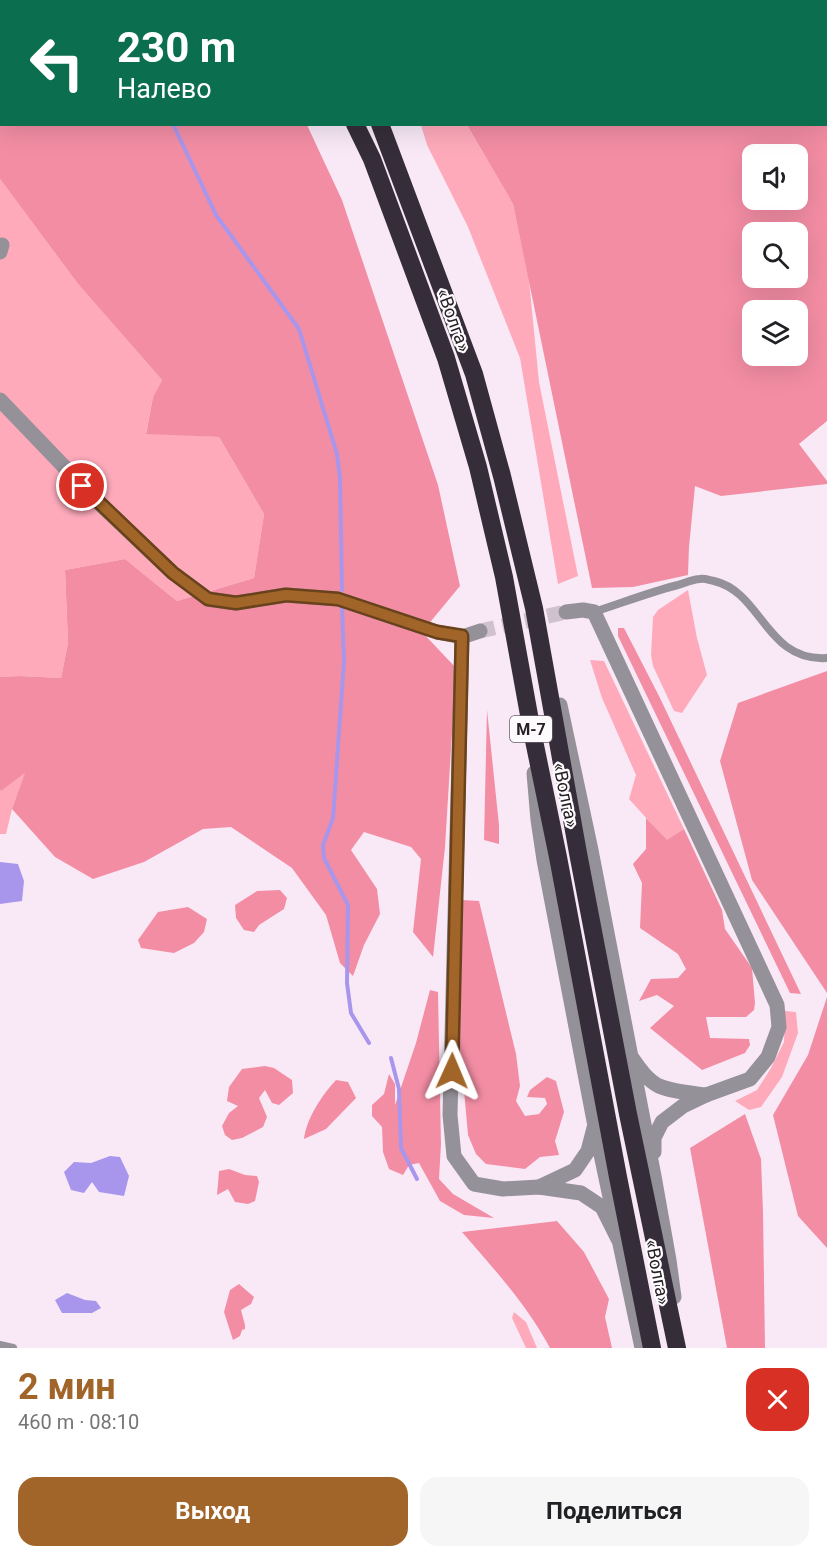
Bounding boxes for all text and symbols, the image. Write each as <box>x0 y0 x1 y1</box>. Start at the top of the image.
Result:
text: 230 m <box>117 23 236 72</box>
icon: left <box>18 24 96 102</box>
text: Налево <box>117 73 212 105</box>
map controls <box>742 144 808 366</box>
button: sound <box>742 144 808 210</box>
button: search <box>742 222 808 288</box>
street label: «Волга» <box>433 285 475 355</box>
button: layers <box>742 300 808 366</box>
pin <box>56 460 107 511</box>
icon: arrive <box>65 469 98 502</box>
road number: М-7 <box>510 716 552 742</box>
street label: «Волга» <box>549 761 583 829</box>
position arrow <box>420 1039 484 1103</box>
street label: «Волга» <box>641 1238 675 1306</box>
text: 2 мин <box>18 1366 116 1408</box>
button: close <box>746 1368 809 1431</box>
text: 460 m · 08:10 <box>18 1410 139 1434</box>
button: Выход <box>18 1477 408 1546</box>
button: Поделиться <box>420 1477 809 1546</box>

